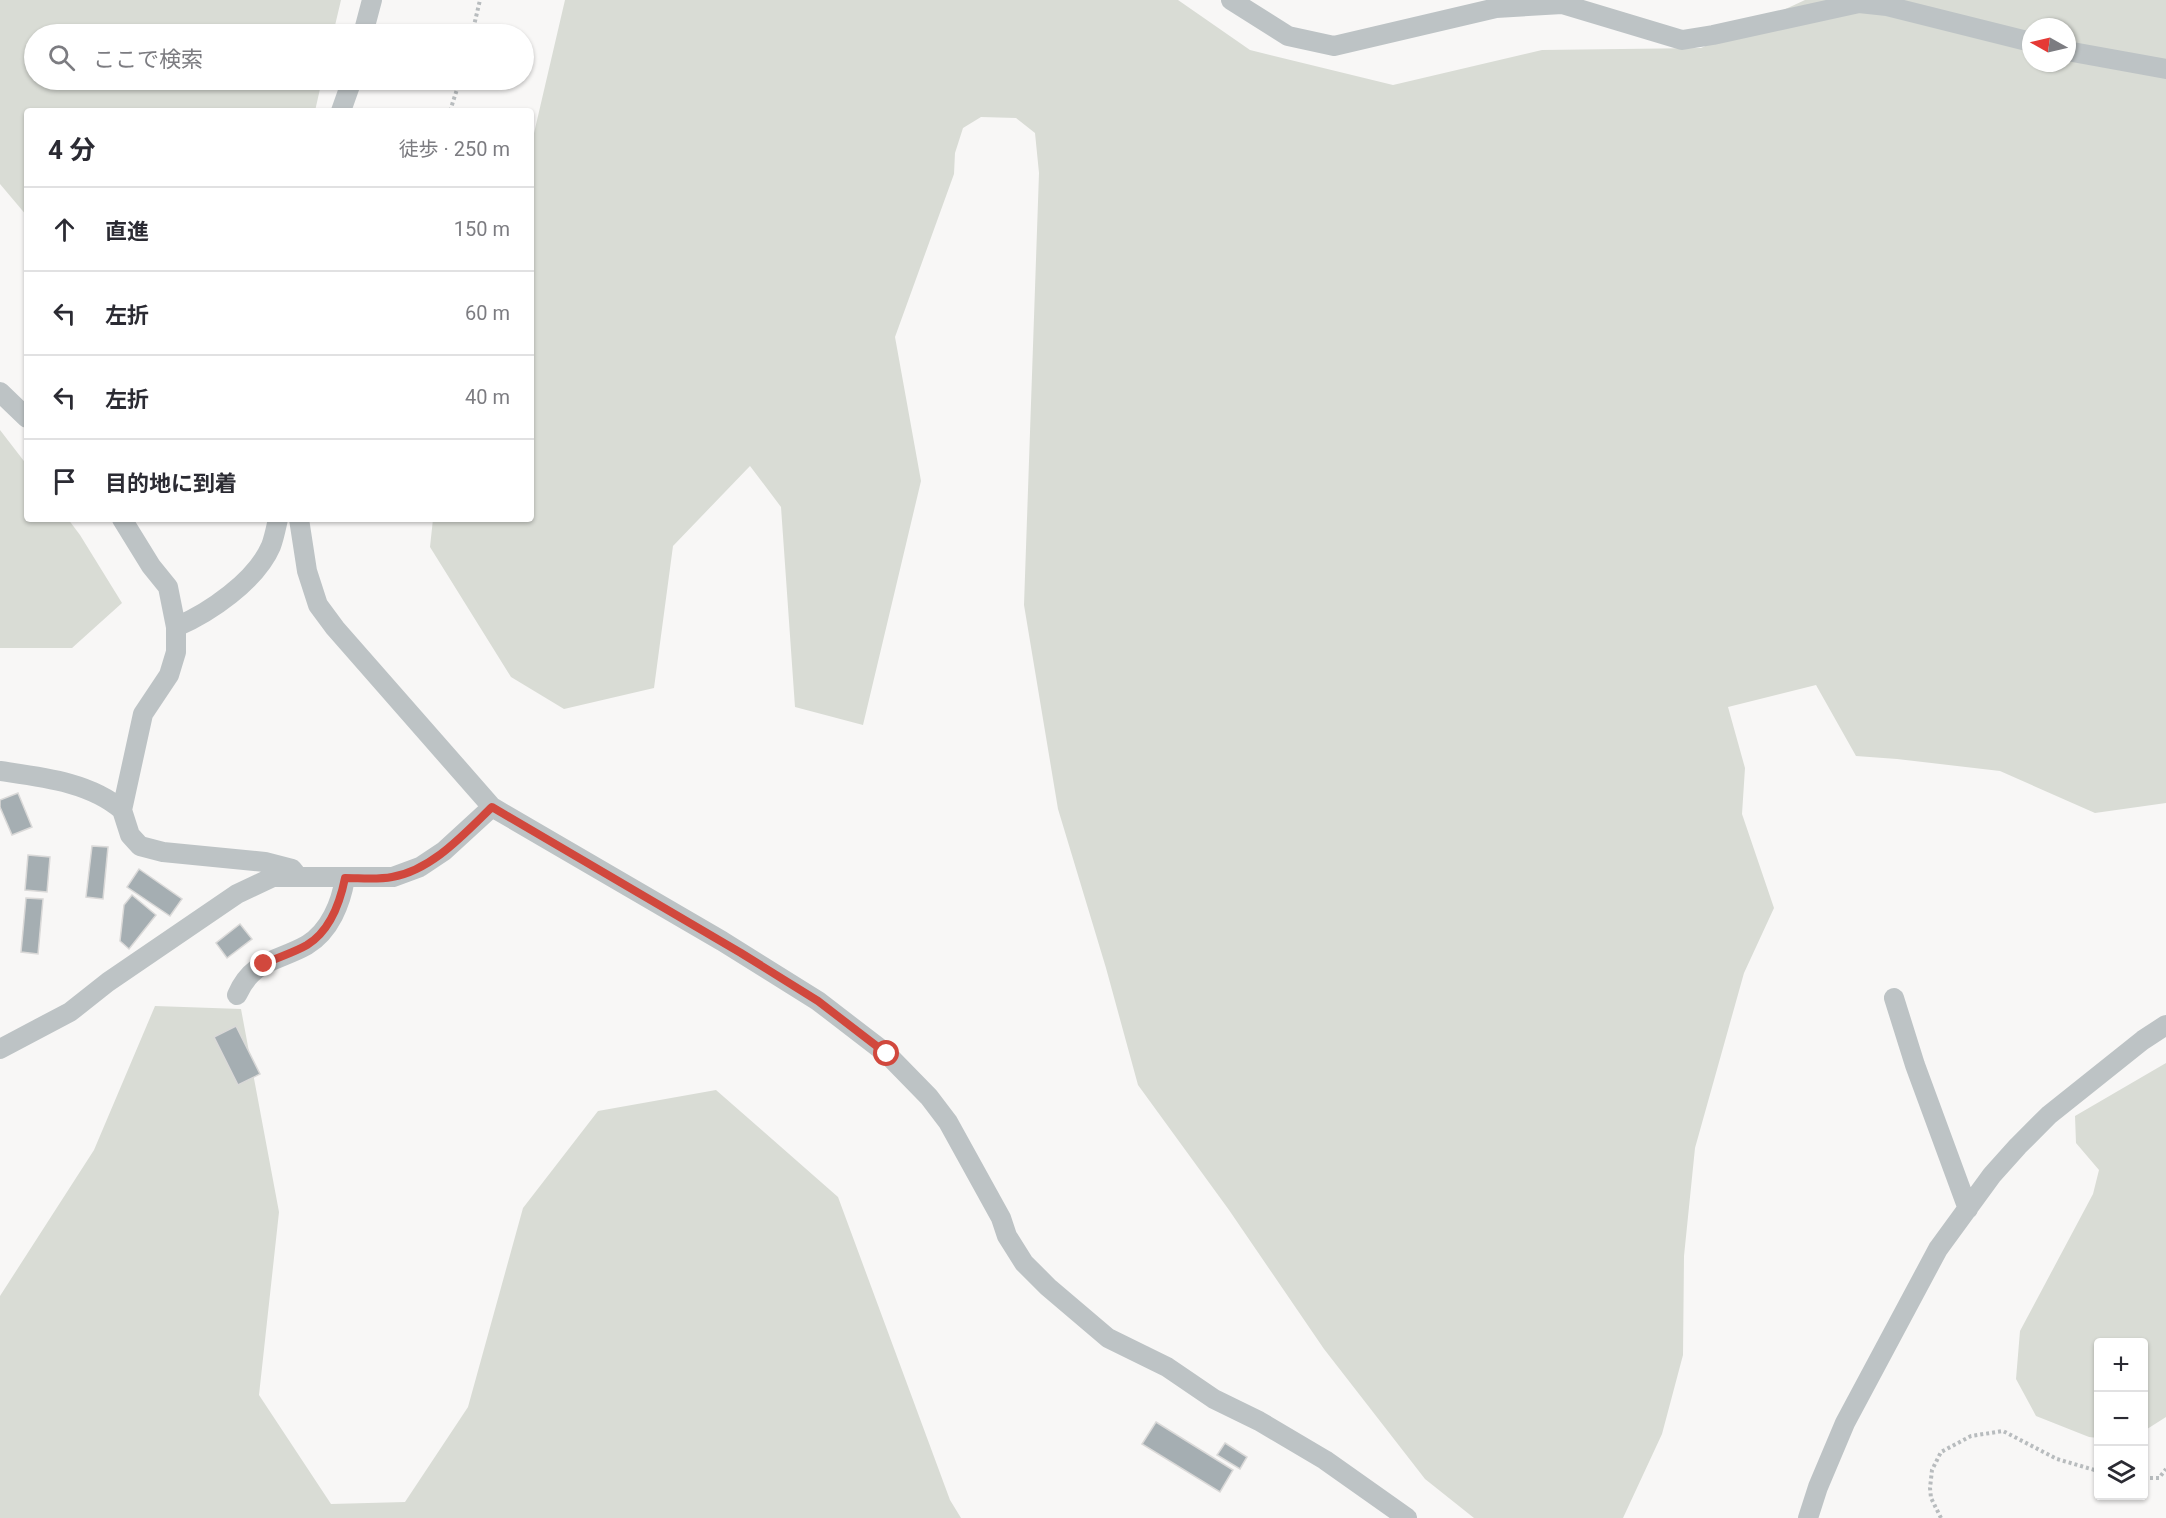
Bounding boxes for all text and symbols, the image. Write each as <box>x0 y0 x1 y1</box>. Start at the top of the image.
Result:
north arrow <box>2022 18 2076 72</box>
search box <box>24 24 534 90</box>
icon: search <box>45 41 78 74</box>
text: ここで検索 <box>93 47 203 72</box>
text: 4 分 <box>48 135 95 165</box>
text: 徒歩 · 250 m <box>399 137 510 161</box>
icon: ahead <box>48 213 81 246</box>
text: 150 m <box>454 217 510 241</box>
text: 直進 <box>105 219 149 244</box>
icon: left <box>48 297 81 330</box>
text: 60 m <box>465 301 510 325</box>
text: 左折 <box>105 303 149 328</box>
icon: left <box>48 381 81 414</box>
text: 40 m <box>465 385 510 409</box>
text: 左折 <box>105 387 149 412</box>
icon: arrive <box>48 465 81 498</box>
text: 目的地に到着 <box>105 471 237 496</box>
route end <box>250 950 276 976</box>
route start <box>873 1040 899 1066</box>
map controls <box>2094 1338 2148 1500</box>
button: + <box>2094 1338 2148 1392</box>
button: − <box>2094 1392 2148 1446</box>
button: layers <box>2094 1446 2148 1500</box>

